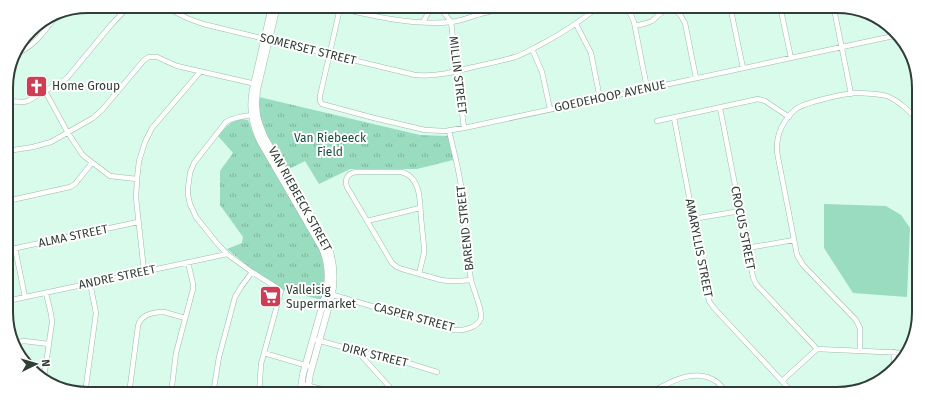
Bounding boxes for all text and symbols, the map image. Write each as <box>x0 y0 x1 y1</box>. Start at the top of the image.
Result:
street label: SOMERSET STREET <box>258 30 358 68</box>
street label: MILLIN STREET <box>446 35 470 116</box>
church icon: Home Group <box>23 73 49 99</box>
street label: GOEDEHOOP AVENUE <box>553 77 667 115</box>
place label: Home Group <box>52 79 120 93</box>
park label: Van Riebeeck Field <box>294 131 367 159</box>
street label: VAN RIEBEECK STREET <box>265 144 335 255</box>
street label: BAREND STREET <box>453 184 476 271</box>
street label: CROCUS STREET <box>728 185 758 272</box>
street label: AMARYLLIS STREET <box>683 197 716 300</box>
street label: ALMA STREET <box>37 222 110 250</box>
street label: ANDRE STREET <box>77 262 158 292</box>
place label: Valleisig Supermarket <box>286 283 357 311</box>
supermarket icon: Valleisig Supermarket <box>258 284 284 310</box>
street label: CASPER STREET <box>372 300 457 335</box>
street label: DIRK STREET <box>341 340 410 370</box>
north arrow <box>16 344 56 384</box>
text: N <box>39 359 52 367</box>

